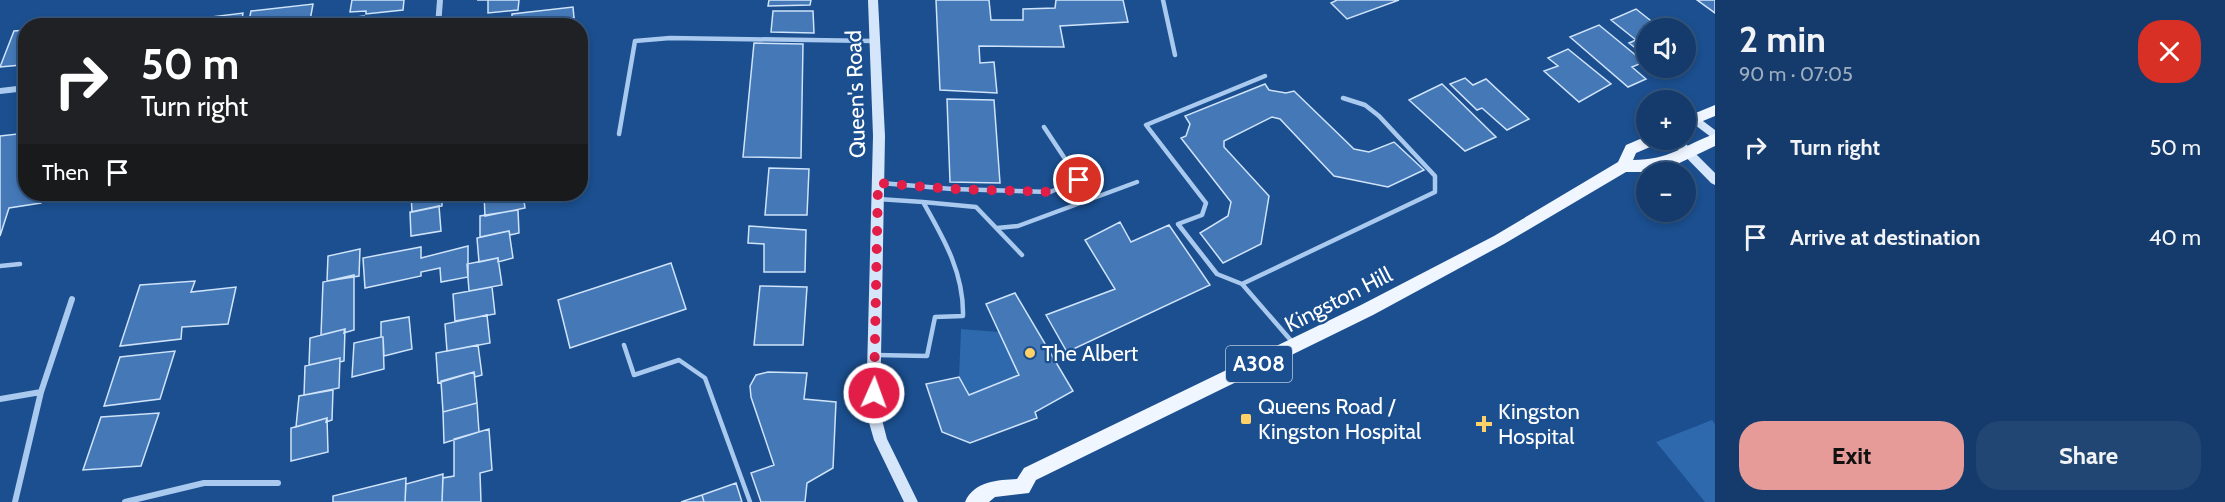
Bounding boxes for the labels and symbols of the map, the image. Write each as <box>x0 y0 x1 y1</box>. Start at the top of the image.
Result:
street label: Queen's Road <box>840 30 871 158</box>
pin <box>1053 154 1104 205</box>
street label: Kingston Hill <box>1280 260 1397 338</box>
place label: The Albert <box>1042 340 1139 367</box>
marker: The Albert <box>1023 346 1037 360</box>
road number: A308 <box>1226 346 1292 382</box>
position arrow <box>842 361 906 425</box>
place label: Queens Road / Kingston Hospital <box>1258 393 1422 445</box>
place label: Kingston Hospital <box>1498 398 1580 450</box>
marker: Queens Road / Kingston Hospital <box>1239 412 1253 426</box>
marker: Kingston Hospital <box>1475 415 1493 433</box>

